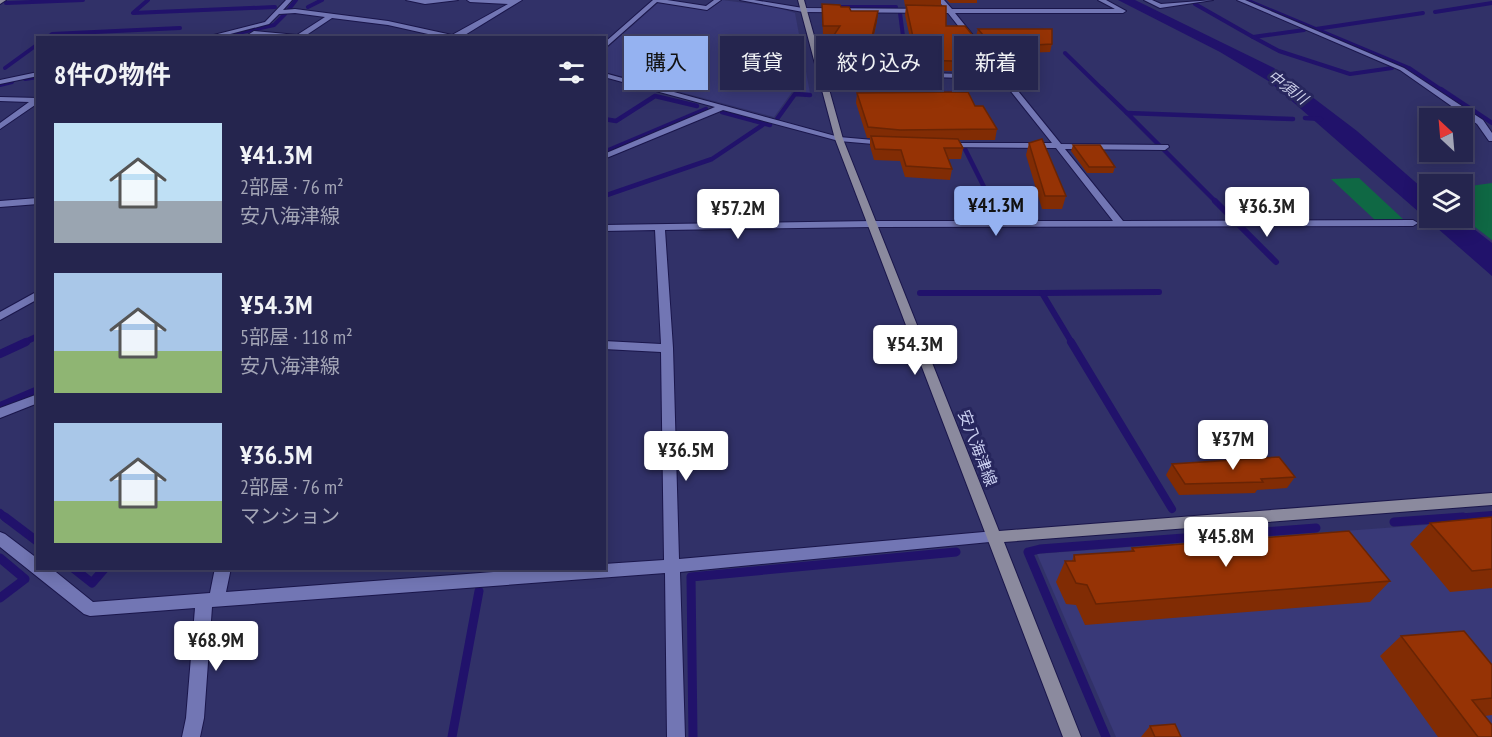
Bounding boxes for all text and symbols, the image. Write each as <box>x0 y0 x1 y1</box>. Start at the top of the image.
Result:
chip: 購入 <box>624 36 708 90</box>
chip: 賃貸 <box>720 36 804 90</box>
chip: 絞り込み <box>816 36 942 90</box>
chip: 新着 <box>954 36 1038 90</box>
icon: filters <box>555 56 588 89</box>
text: 8件の物件 <box>54 58 170 91</box>
water label: 中須川 <box>1264 66 1313 109</box>
north arrow <box>1419 108 1473 162</box>
map controls <box>1419 108 1473 228</box>
text: ¥41.3M <box>240 138 313 171</box>
icon: home <box>102 147 174 219</box>
text: 2部屋 · 76 m² <box>240 174 344 200</box>
button: layers <box>1419 174 1473 228</box>
pin: ¥41.3M <box>947 186 1045 237</box>
pin: ¥36.3M <box>1218 187 1316 238</box>
pin: ¥57.2M <box>689 189 787 240</box>
text: ¥41.3M <box>968 192 1024 218</box>
text: ¥36.3M <box>1239 193 1295 219</box>
text: ¥57.2M <box>711 195 765 221</box>
text: 安八海津線 <box>240 203 340 229</box>
text: ¥54.3M <box>240 288 313 321</box>
icon: home <box>102 297 174 369</box>
text: 5部屋 · 118 m² <box>240 324 353 350</box>
pin: ¥54.3M <box>866 325 964 376</box>
text: ¥54.3M <box>887 331 943 357</box>
text: 安八海津線 <box>240 353 340 379</box>
street label: 安八海津線 <box>954 407 1002 489</box>
pin: ¥37M <box>1197 420 1269 471</box>
text: ¥37M <box>1212 426 1254 452</box>
pin: ¥36.5M <box>637 431 735 482</box>
text: ¥36.5M <box>658 437 714 463</box>
text: ¥36.5M <box>240 438 313 471</box>
icon: home <box>102 447 174 519</box>
text: 2部屋 · 76 m² <box>240 474 344 500</box>
text: マンション <box>240 503 340 529</box>
pin: ¥45.8M <box>1177 517 1275 568</box>
text: ¥45.8M <box>1198 523 1254 549</box>
pin: ¥68.9M <box>167 621 265 672</box>
text: ¥68.9M <box>188 627 244 653</box>

